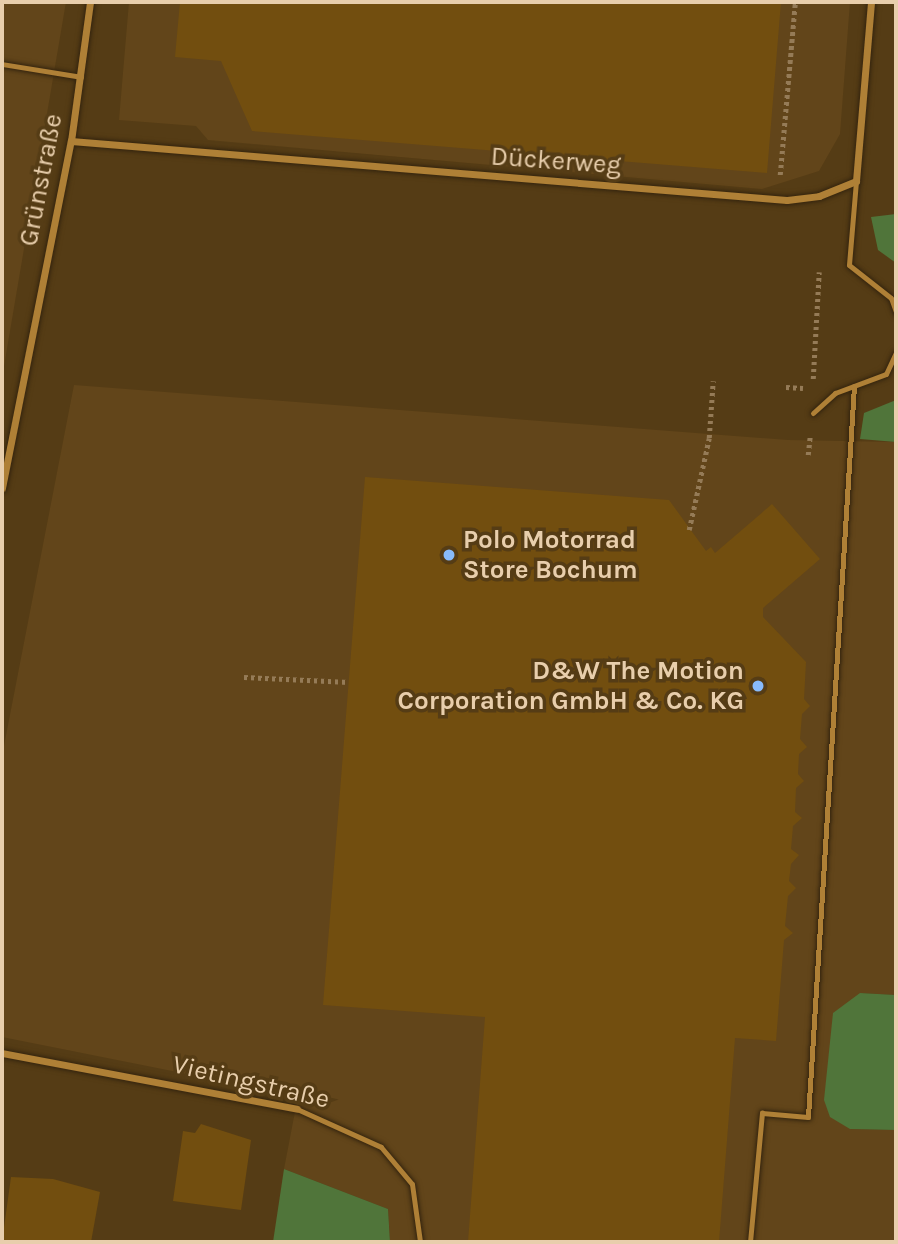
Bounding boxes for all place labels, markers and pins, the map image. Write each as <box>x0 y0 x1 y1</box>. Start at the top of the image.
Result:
place label: Polo Motorrad Store Bochum <box>463 524 638 586</box>
marker: Polo Motorrad Store Bochum <box>441 547 457 563</box>
place label: D&W The Motion Corporation GmbH & Co. KG <box>398 655 744 716</box>
marker: D&W The Motion Corporation GmbH & Co. KG <box>750 678 766 694</box>

